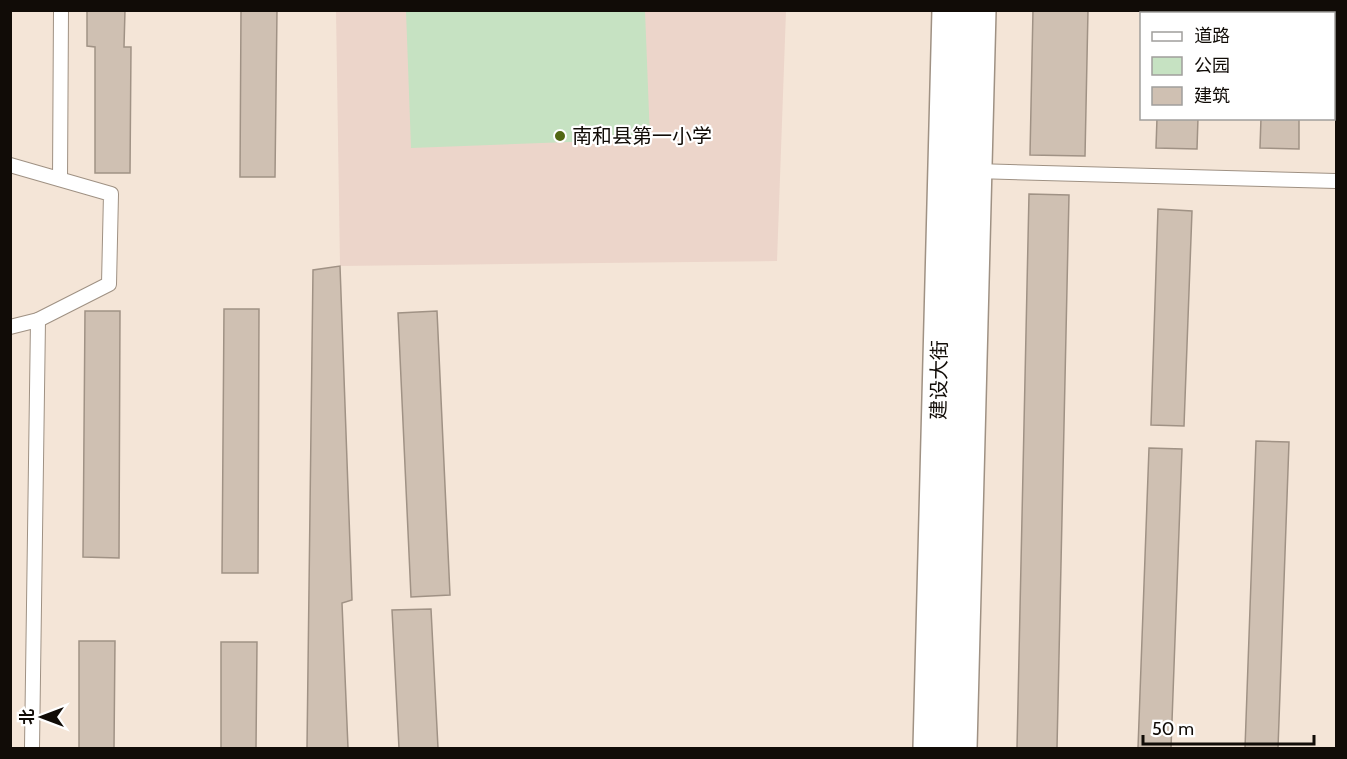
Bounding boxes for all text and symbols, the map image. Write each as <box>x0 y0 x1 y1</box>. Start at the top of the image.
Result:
legend <box>1140 12 1335 120</box>
text: 道路 <box>1194 25 1230 47</box>
text: 公园 <box>1194 55 1230 77</box>
text: 建筑 <box>1194 85 1230 107</box>
place label: 南和县第一小学 <box>572 124 712 148</box>
marker: 南和县第一小学 <box>553 129 567 143</box>
street label: 建设大街 <box>926 340 952 420</box>
north arrow <box>12 687 72 747</box>
scale bar <box>1143 708 1314 746</box>
text: 北 <box>18 709 37 725</box>
text: 50 m <box>1152 718 1194 740</box>

